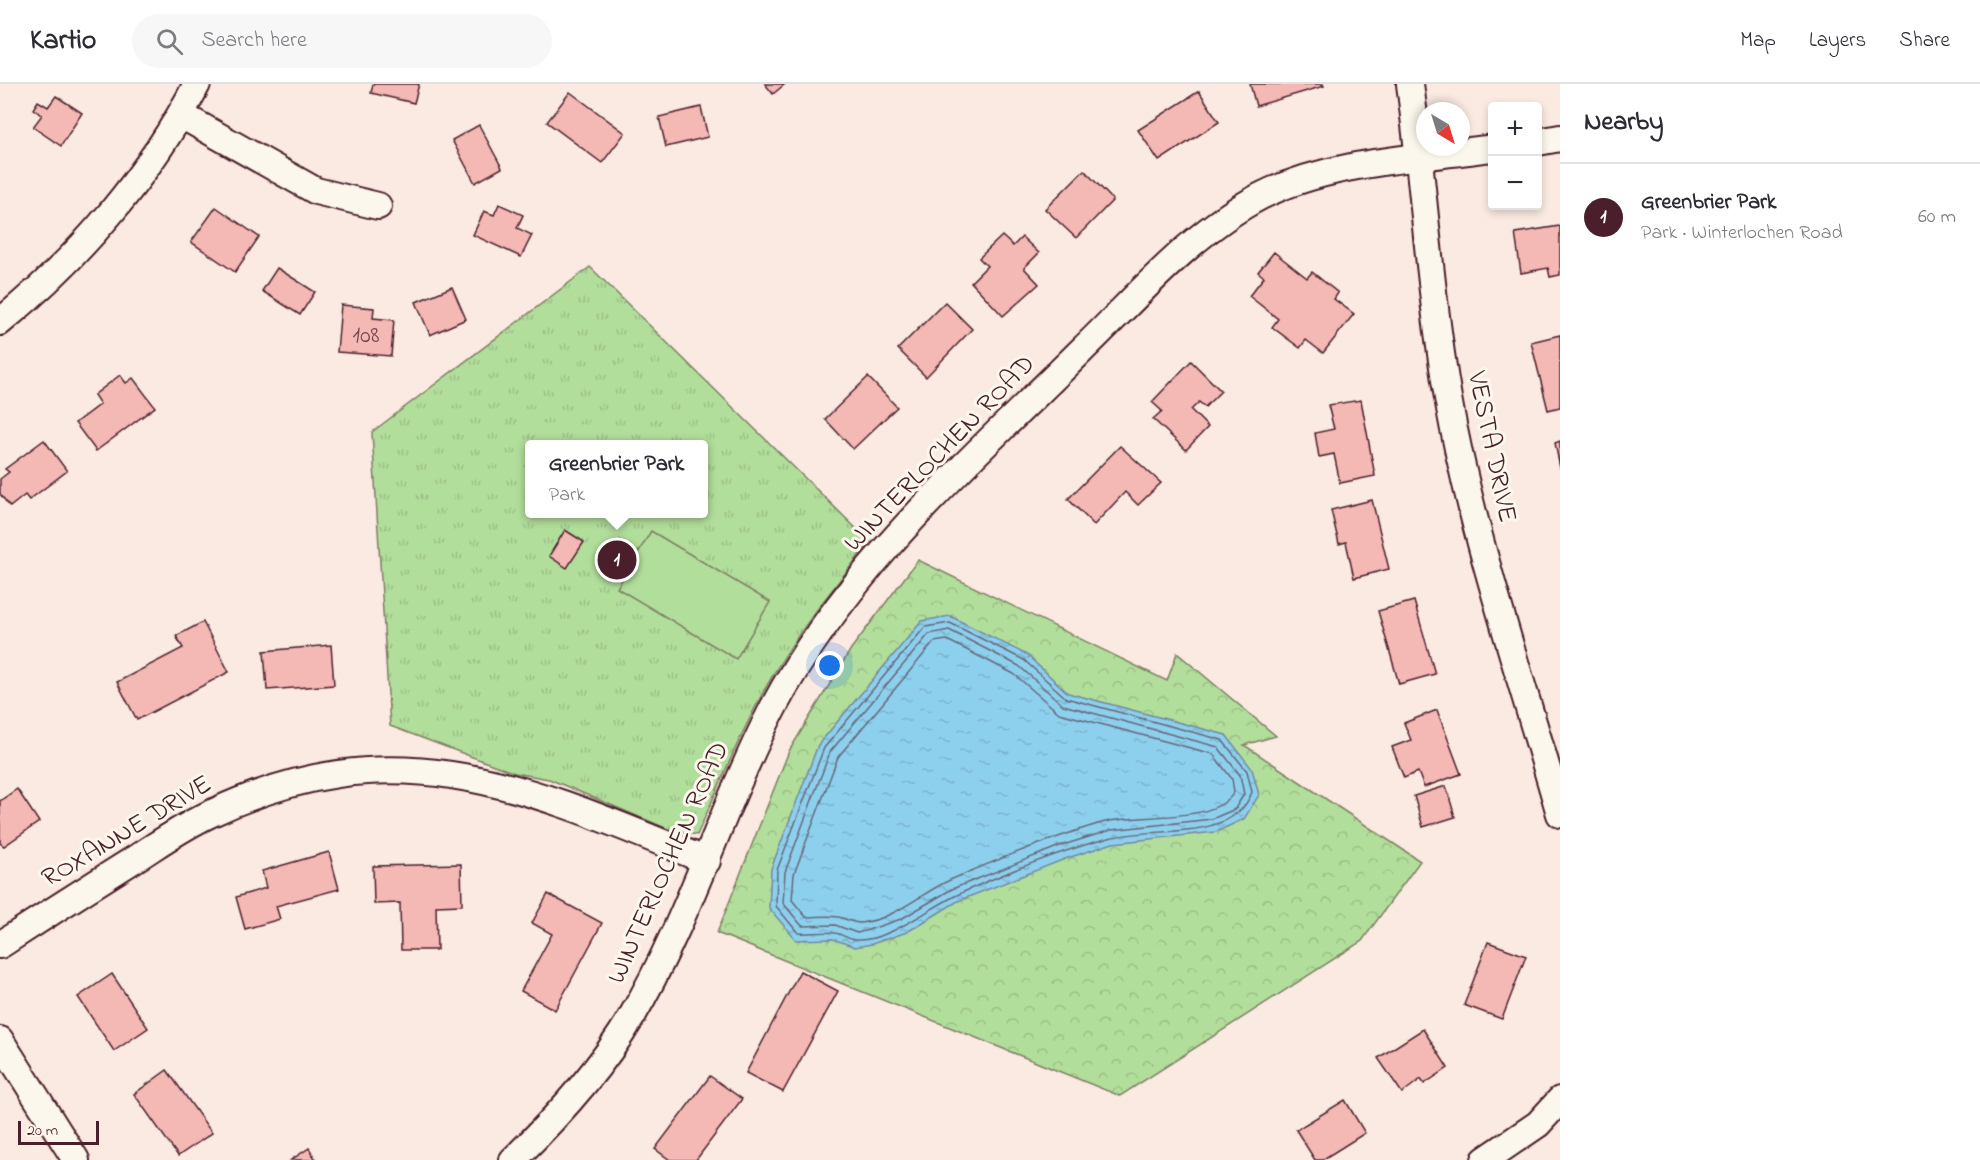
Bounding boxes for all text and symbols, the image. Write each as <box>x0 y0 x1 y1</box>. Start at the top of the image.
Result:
search box <box>132 14 552 68</box>
text: Kartio <box>30 21 96 62</box>
icon: search <box>153 25 186 58</box>
text: Search here <box>201 25 307 57</box>
text: Map <box>1740 26 1776 56</box>
text: Layers <box>1809 26 1866 56</box>
text: Share <box>1899 26 1950 56</box>
north arrow <box>1416 102 1470 156</box>
map controls <box>1488 102 1542 210</box>
button: + <box>1488 102 1542 156</box>
text: Nearby <box>1584 104 1663 142</box>
button: − <box>1488 156 1542 210</box>
text: Greenbrier Park <box>1641 187 1777 219</box>
text: 1 <box>1600 203 1607 232</box>
text: 60 m <box>1918 203 1956 232</box>
text: Park · Winterlochen Road <box>1641 219 1843 248</box>
house number: 108 <box>353 319 380 354</box>
street label: WINTERLOCHEN ROAD <box>835 346 1045 562</box>
street label: VESTA DRIVE <box>1456 367 1526 526</box>
popup <box>525 440 708 518</box>
text: Greenbrier Park <box>549 449 684 481</box>
text: Park <box>549 481 585 510</box>
pin: 1 <box>598 538 636 582</box>
your location <box>815 651 844 680</box>
street label: WINTERLOCHEN ROAD <box>598 736 740 990</box>
street label: ROXANNE DRIVE <box>35 766 219 898</box>
scale bar <box>18 1118 99 1146</box>
text: 20 m <box>27 1119 58 1143</box>

